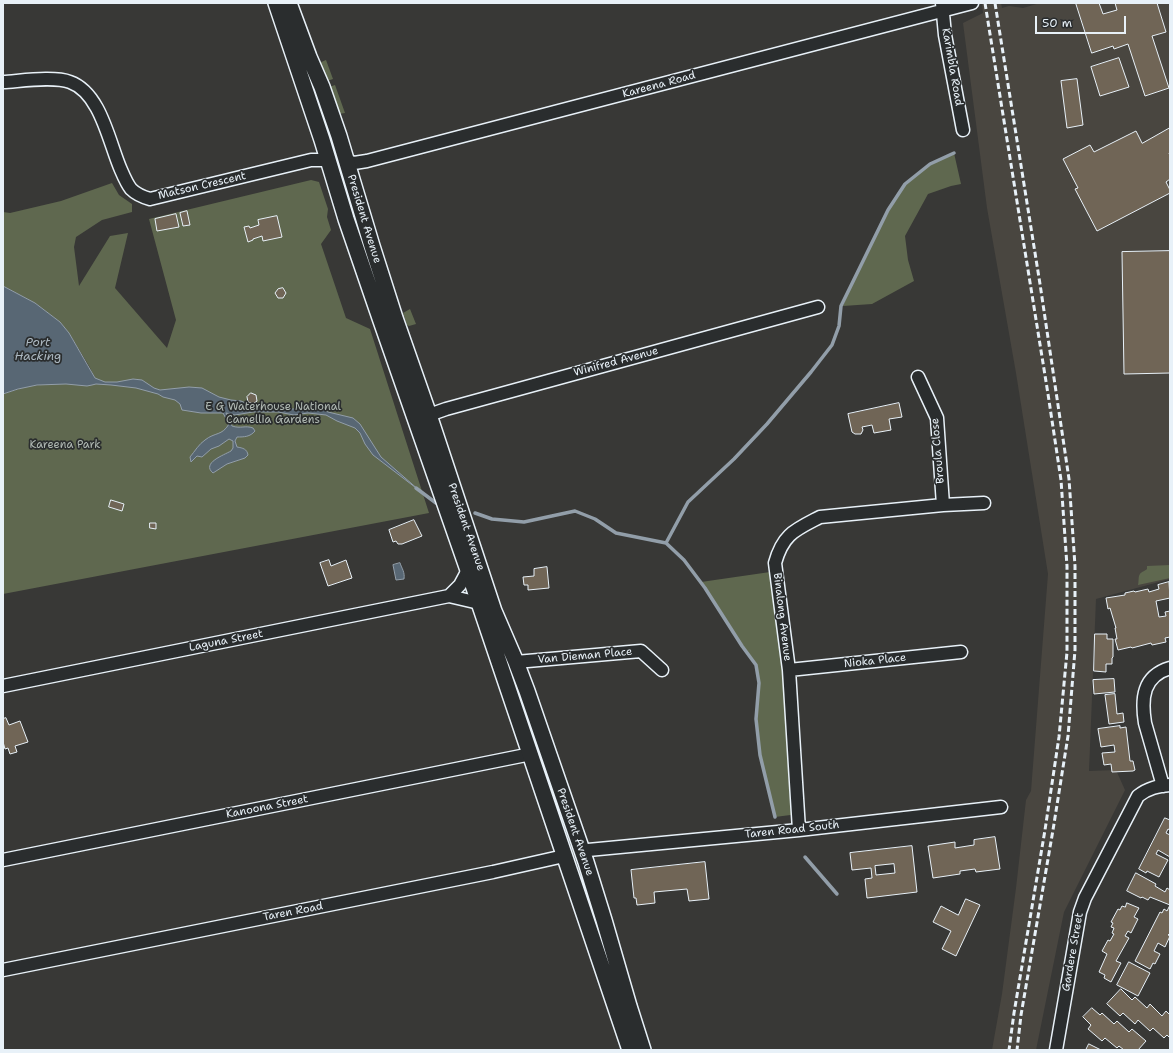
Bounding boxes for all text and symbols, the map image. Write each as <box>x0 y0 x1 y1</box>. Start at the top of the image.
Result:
scale bar <box>1037 8 1128 34</box>
text: 50 m <box>1042 15 1072 31</box>
street label: Karimbla Road <box>939 27 965 107</box>
street label: Kareena Road <box>621 69 697 101</box>
street label: Matson Crescent <box>157 169 247 203</box>
street label: President Avenue <box>344 173 384 265</box>
water label: Port Hacking <box>15 336 61 364</box>
street label: Winifred Avenue <box>572 344 660 380</box>
park label: E G Waterhouse National Camellia Gardens <box>205 400 341 426</box>
street label: Broula Close <box>929 418 947 484</box>
park label: Kareena Park <box>29 438 101 452</box>
street label: President Avenue <box>445 481 487 573</box>
street label: Binalong Avenue <box>770 572 794 662</box>
street label: Laguna Street <box>188 627 264 655</box>
street label: Van Dieman Place <box>537 645 633 667</box>
street label: Nioka Place <box>843 651 907 671</box>
street label: President Avenue <box>554 786 596 878</box>
street label: Kanoona Street <box>225 793 309 821</box>
street label: Taren Road South <box>744 818 840 842</box>
street label: Taren Road <box>262 900 324 924</box>
street label: Gardere Street <box>1060 912 1086 992</box>

